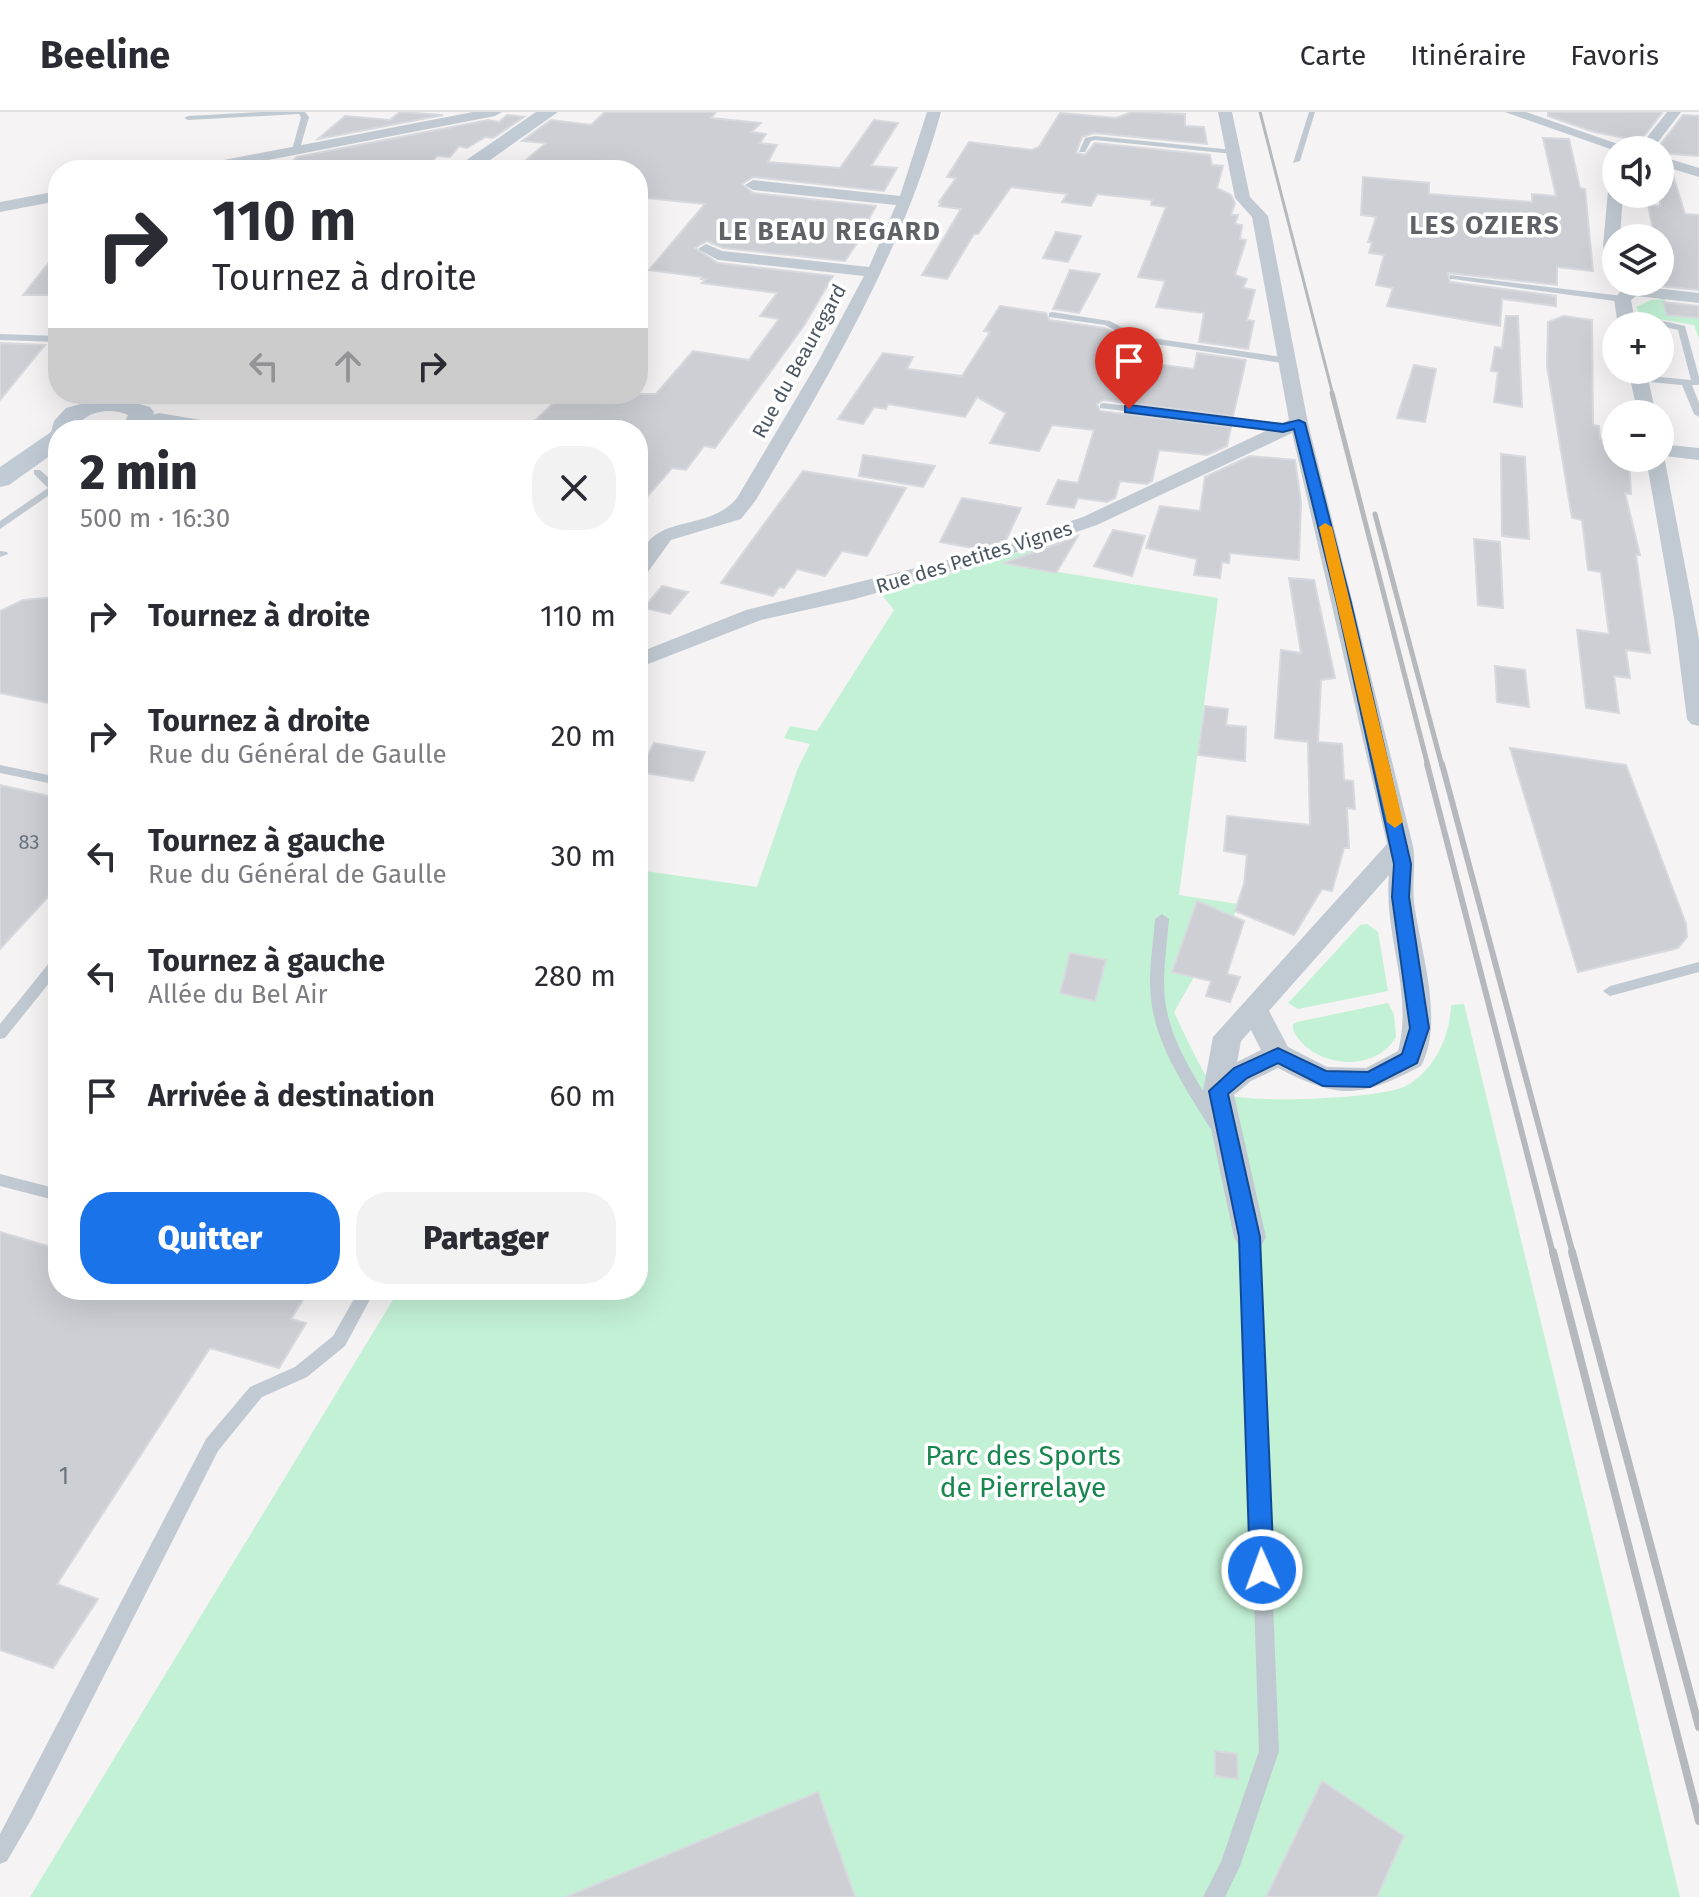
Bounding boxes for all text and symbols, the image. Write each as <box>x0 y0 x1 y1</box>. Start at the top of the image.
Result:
text: Beeline <box>40 32 170 78</box>
text: Carte <box>1300 39 1366 72</box>
text: Itinéraire <box>1410 39 1526 72</box>
text: Favoris <box>1570 39 1659 72</box>
map controls <box>1602 136 1674 472</box>
button: sound <box>1602 136 1674 208</box>
text: 110 m <box>212 188 356 255</box>
icon: right <box>80 192 184 296</box>
district label: LES OZIERS <box>1409 210 1561 241</box>
district label: LE BEAU REGARD <box>718 216 942 247</box>
button: layers <box>1602 224 1674 296</box>
text: Tournez à droite <box>212 256 477 300</box>
street label: Rue du Beauregard <box>747 280 851 442</box>
button: + <box>1602 312 1674 384</box>
pin <box>1095 327 1163 409</box>
icon: arrive <box>1107 339 1151 383</box>
icon: left <box>242 344 286 388</box>
icon: ahead <box>326 344 370 388</box>
icon: right <box>410 344 454 388</box>
button: − <box>1602 400 1674 472</box>
text: 2 min <box>80 444 198 502</box>
button: close <box>532 446 616 530</box>
text: 500 m · 16:30 <box>80 503 230 534</box>
street label: Rue des Petites Vignes <box>873 516 1075 598</box>
icon: right <box>80 594 124 638</box>
text: Tournez à droite <box>148 598 370 634</box>
text: 110 m <box>540 598 616 634</box>
text: Tournez à droite <box>148 703 370 739</box>
icon: right <box>80 714 124 758</box>
text: 20 m <box>551 718 616 754</box>
text: Rue du Général de Gaulle <box>148 739 447 770</box>
text: Tournez à gauche <box>148 823 385 859</box>
house number: 83 <box>19 830 40 854</box>
icon: left <box>80 834 124 878</box>
text: 30 m <box>551 838 616 874</box>
text: Rue du Général de Gaulle <box>148 859 447 890</box>
text: Tournez à gauche <box>148 943 385 979</box>
icon: left <box>80 954 124 998</box>
text: 280 m <box>534 958 616 994</box>
text: Allée du Bel Air <box>148 979 328 1010</box>
icon: arrive <box>80 1074 124 1118</box>
text: Arrivée à destination <box>148 1078 435 1114</box>
text: 60 m <box>550 1078 616 1114</box>
button: Quitter <box>80 1192 340 1284</box>
button: Partager <box>356 1192 616 1284</box>
park label: Parc des Sports de Pierrelaye <box>925 1439 1121 1504</box>
house number: 1 <box>59 1462 69 1490</box>
position arrow <box>1220 1528 1304 1612</box>

